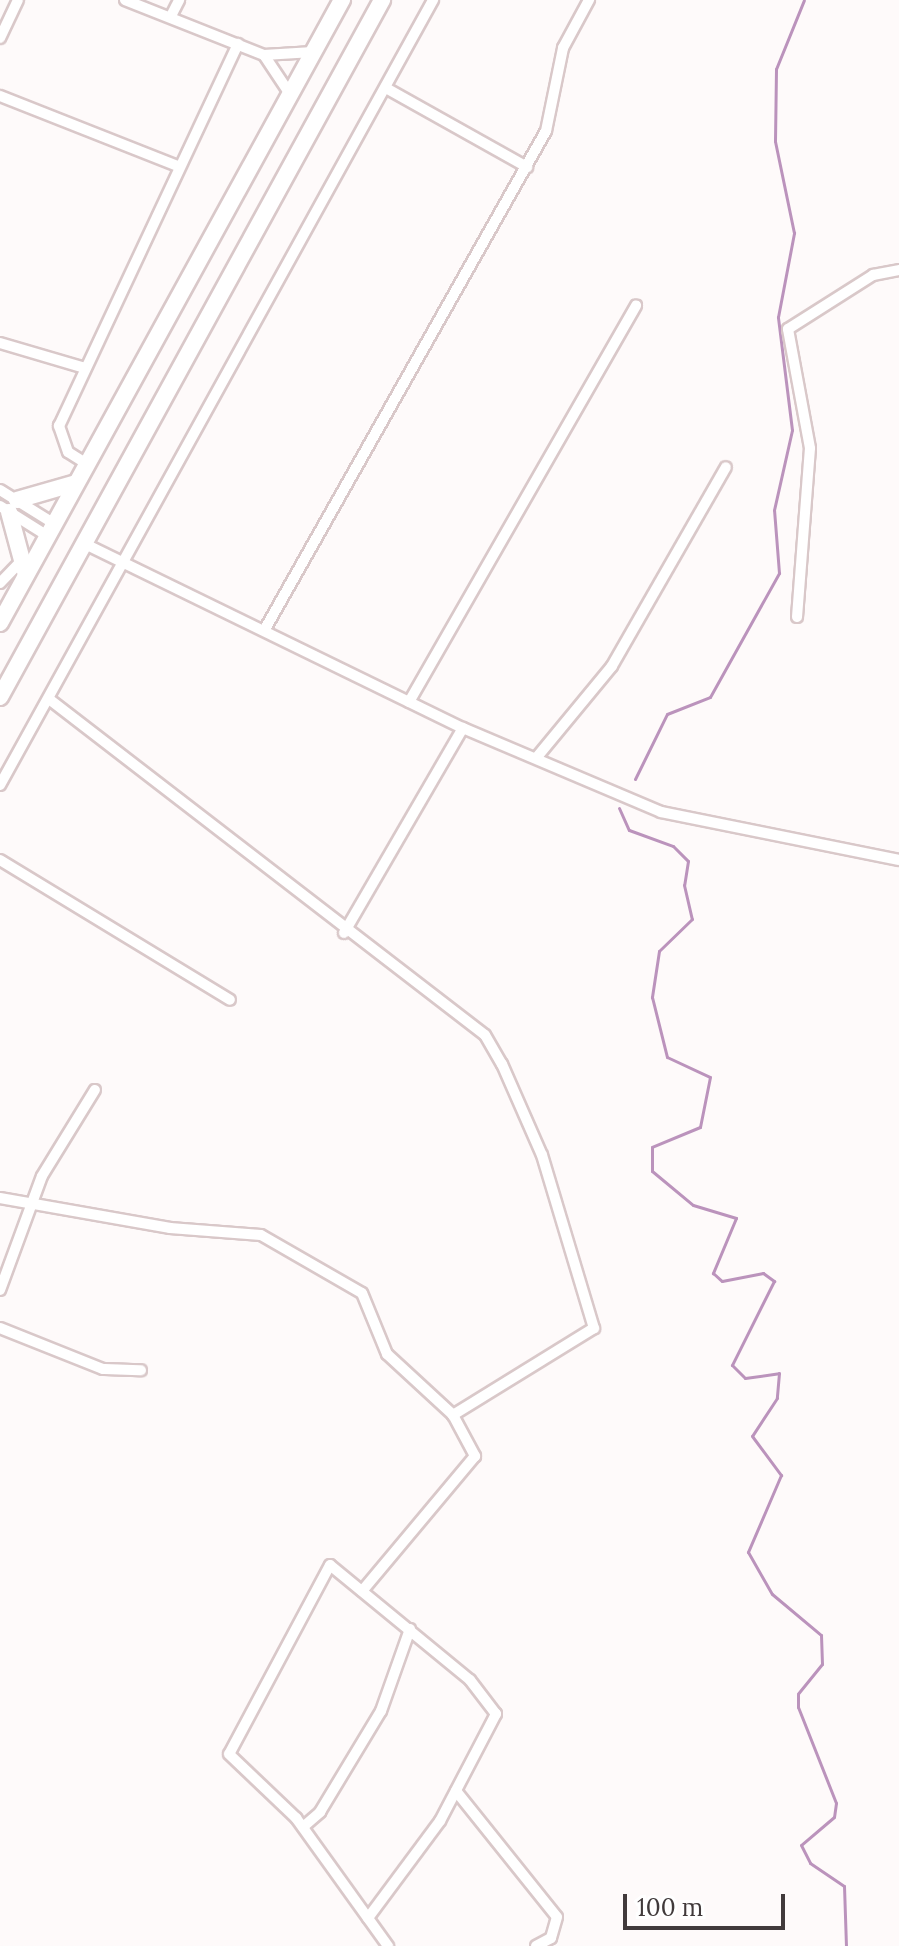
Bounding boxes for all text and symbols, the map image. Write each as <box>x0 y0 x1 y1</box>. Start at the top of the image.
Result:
scale bar <box>627 1878 789 1928</box>
text: 100 m <box>637 1892 703 1923</box>

